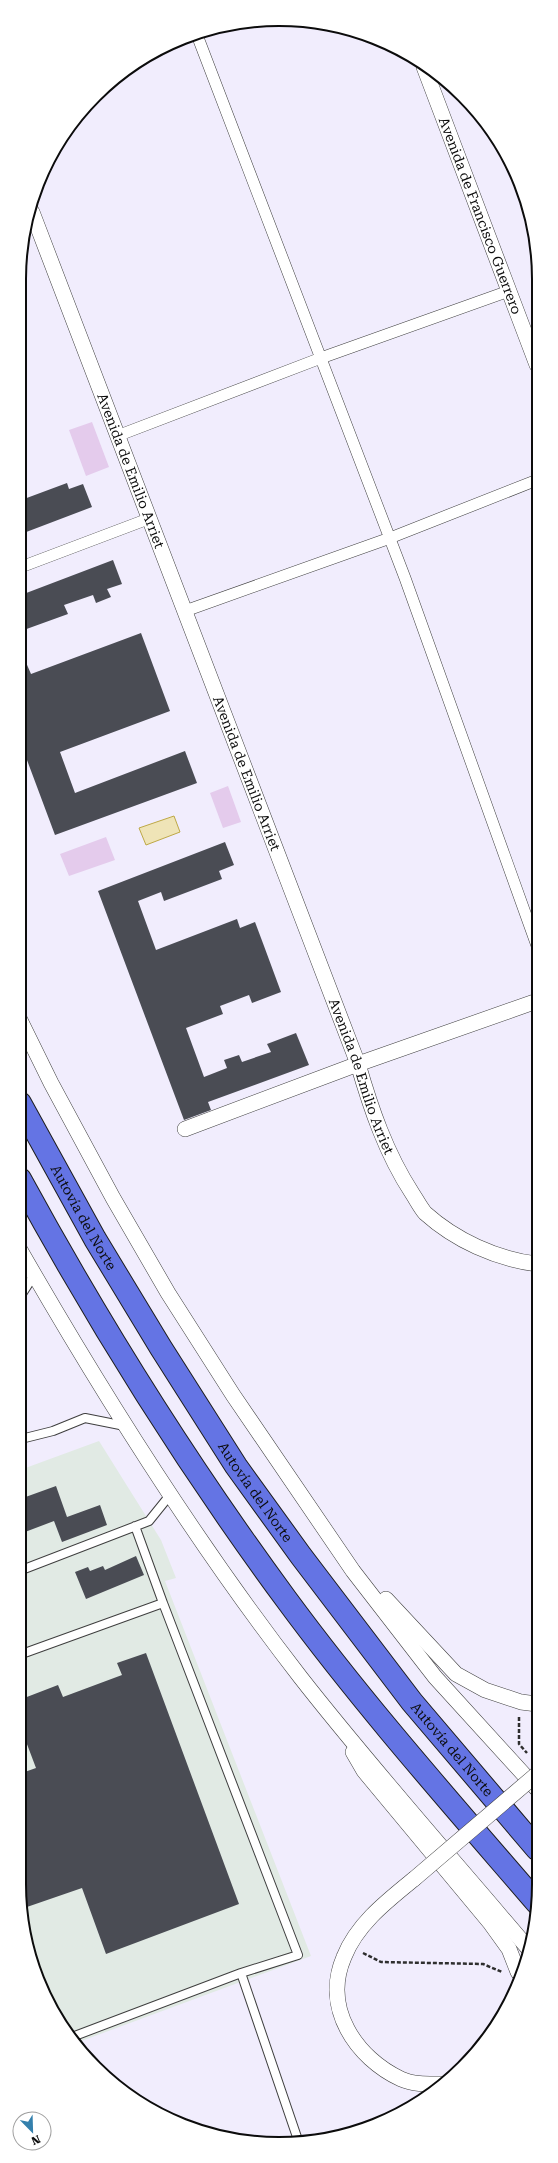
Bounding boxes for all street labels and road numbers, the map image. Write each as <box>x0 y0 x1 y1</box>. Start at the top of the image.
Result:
street label: Avenida de Francisco Guerrero <box>436 115 525 316</box>
street label: Avenida de Emilio Arriet <box>94 391 168 550</box>
street label: Avenida de Emilio Arriet <box>210 694 284 853</box>
street label: Avenida de Emilio Arriet <box>326 996 397 1157</box>
street label: Autovía del Norte <box>48 1162 120 1273</box>
street label: Autovía del Norte <box>215 1439 296 1545</box>
street label: Autovía del Norte <box>408 1699 497 1800</box>

